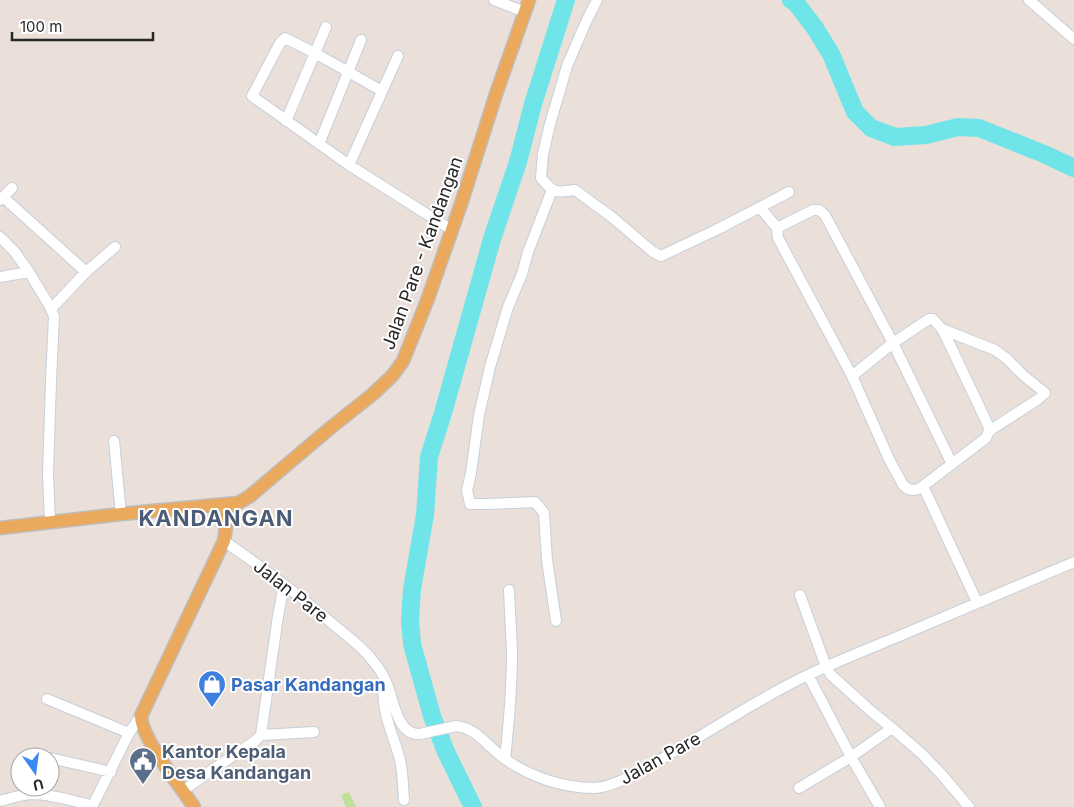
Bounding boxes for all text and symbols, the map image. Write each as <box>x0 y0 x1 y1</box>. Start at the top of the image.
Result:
scale bar <box>12 10 154 42</box>
text: 100 m <box>20 17 62 36</box>
street label: Jalan Pare - Kandangan <box>377 154 467 352</box>
district label: KANDANGAN <box>138 505 294 531</box>
street label: Jalan Pare <box>249 555 333 627</box>
shop icon: Pasar Kandangan <box>197 669 227 708</box>
place label: Pasar Kandangan <box>231 674 386 695</box>
street label: Jalan Pare <box>616 727 704 789</box>
place label: Kantor Kepala Desa Kandangan <box>162 741 311 783</box>
public building icon: Kantor Kepala Desa Kandangan <box>128 746 158 785</box>
north arrow <box>10 747 60 797</box>
text: U <box>31 776 45 795</box>

